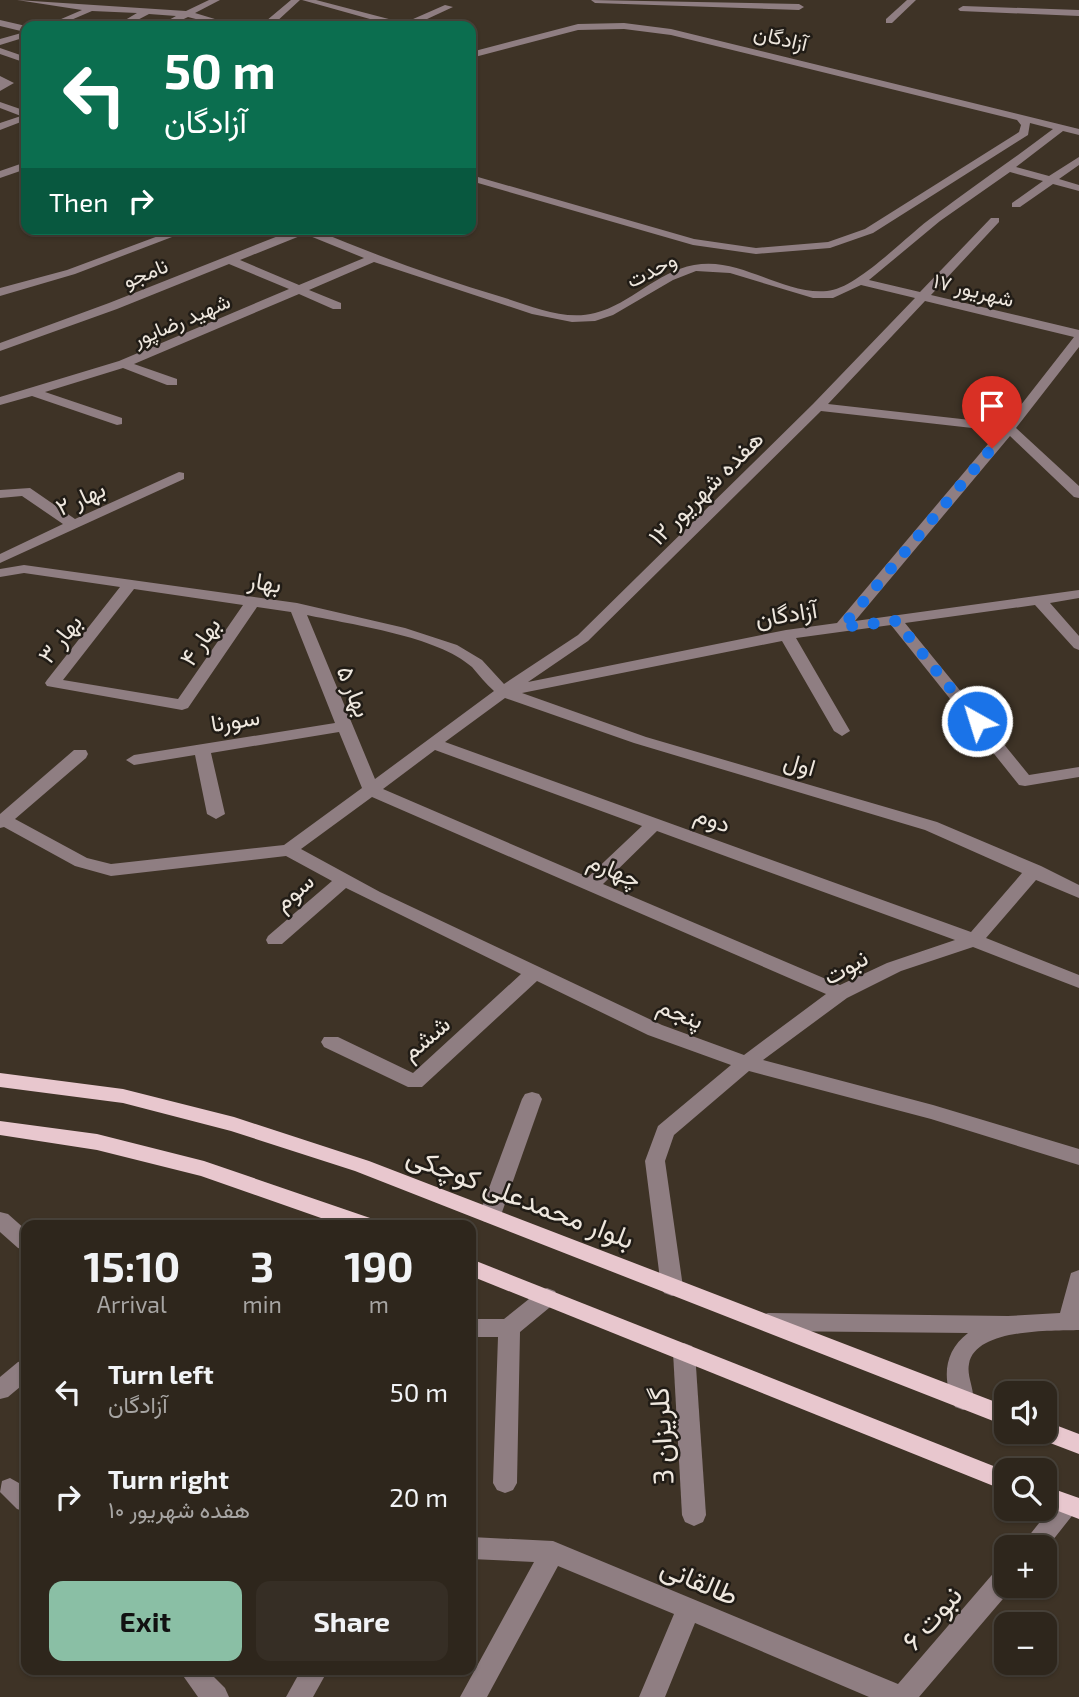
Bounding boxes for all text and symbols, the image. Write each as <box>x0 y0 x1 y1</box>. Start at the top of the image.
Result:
street label: آزادگان <box>751 19 812 58</box>
text: 50 m <box>164 40 276 99</box>
icon: left <box>49 49 140 140</box>
text: آزادگان <box>164 101 247 139</box>
icon: right <box>122 182 160 220</box>
text: Then <box>49 186 108 217</box>
street label: وحدت <box>622 246 681 294</box>
street label: نامجو <box>119 252 172 294</box>
street label: ۱۷ شهریور <box>930 267 1017 313</box>
street label: شهید رضاپور <box>128 287 235 354</box>
pin <box>962 376 1022 448</box>
icon: arrive <box>973 387 1011 425</box>
street label: هفده شهریور ۱۲ <box>642 424 770 552</box>
street label: بهار ۲ <box>51 473 110 523</box>
street label: بهار <box>245 564 284 600</box>
street label: آزادگان <box>753 593 822 634</box>
street label: بهار ۳ <box>31 608 89 670</box>
street label: بهار ۴ <box>172 611 227 672</box>
street label: بهار ۵ <box>330 661 378 722</box>
position arrow <box>940 684 1014 758</box>
street label: سورنا <box>208 701 262 739</box>
street label: اول <box>780 745 819 783</box>
street label: دوم <box>690 798 735 841</box>
street label: چهارم <box>583 845 646 896</box>
street label: سوم <box>267 866 321 919</box>
street label: نبوت <box>817 942 873 992</box>
street label: پنجم <box>653 990 708 1037</box>
street label: ششم <box>395 1008 457 1068</box>
street label: بلوار محمدعلی کوچکی <box>401 1137 640 1258</box>
text: 15:10 <box>83 1240 180 1290</box>
text: 3 <box>250 1240 274 1290</box>
text: 190 <box>344 1240 414 1290</box>
text: Arrival <box>97 1290 167 1318</box>
text: min <box>243 1290 282 1318</box>
text: m <box>369 1290 389 1318</box>
text: Turn left <box>108 1358 214 1389</box>
icon: left <box>49 1373 87 1411</box>
text: 50 m <box>390 1376 448 1407</box>
map controls <box>994 1381 1057 1675</box>
button: sound <box>994 1381 1057 1444</box>
street label: گلریزان 3 <box>640 1386 682 1486</box>
text: آزادگان <box>108 1390 168 1418</box>
button: search <box>994 1458 1057 1521</box>
text: Turn right <box>108 1463 229 1494</box>
icon: right <box>49 1478 87 1516</box>
text: 20 m <box>389 1481 448 1512</box>
text: هفده شهریور ۱۰ <box>108 1495 250 1523</box>
button: + <box>994 1535 1057 1598</box>
street label: طالقانی <box>656 1549 744 1612</box>
street label: نبوت ۶ <box>894 1578 970 1658</box>
button: Exit <box>49 1581 242 1661</box>
button: Share <box>256 1581 448 1661</box>
button: − <box>994 1612 1057 1675</box>

